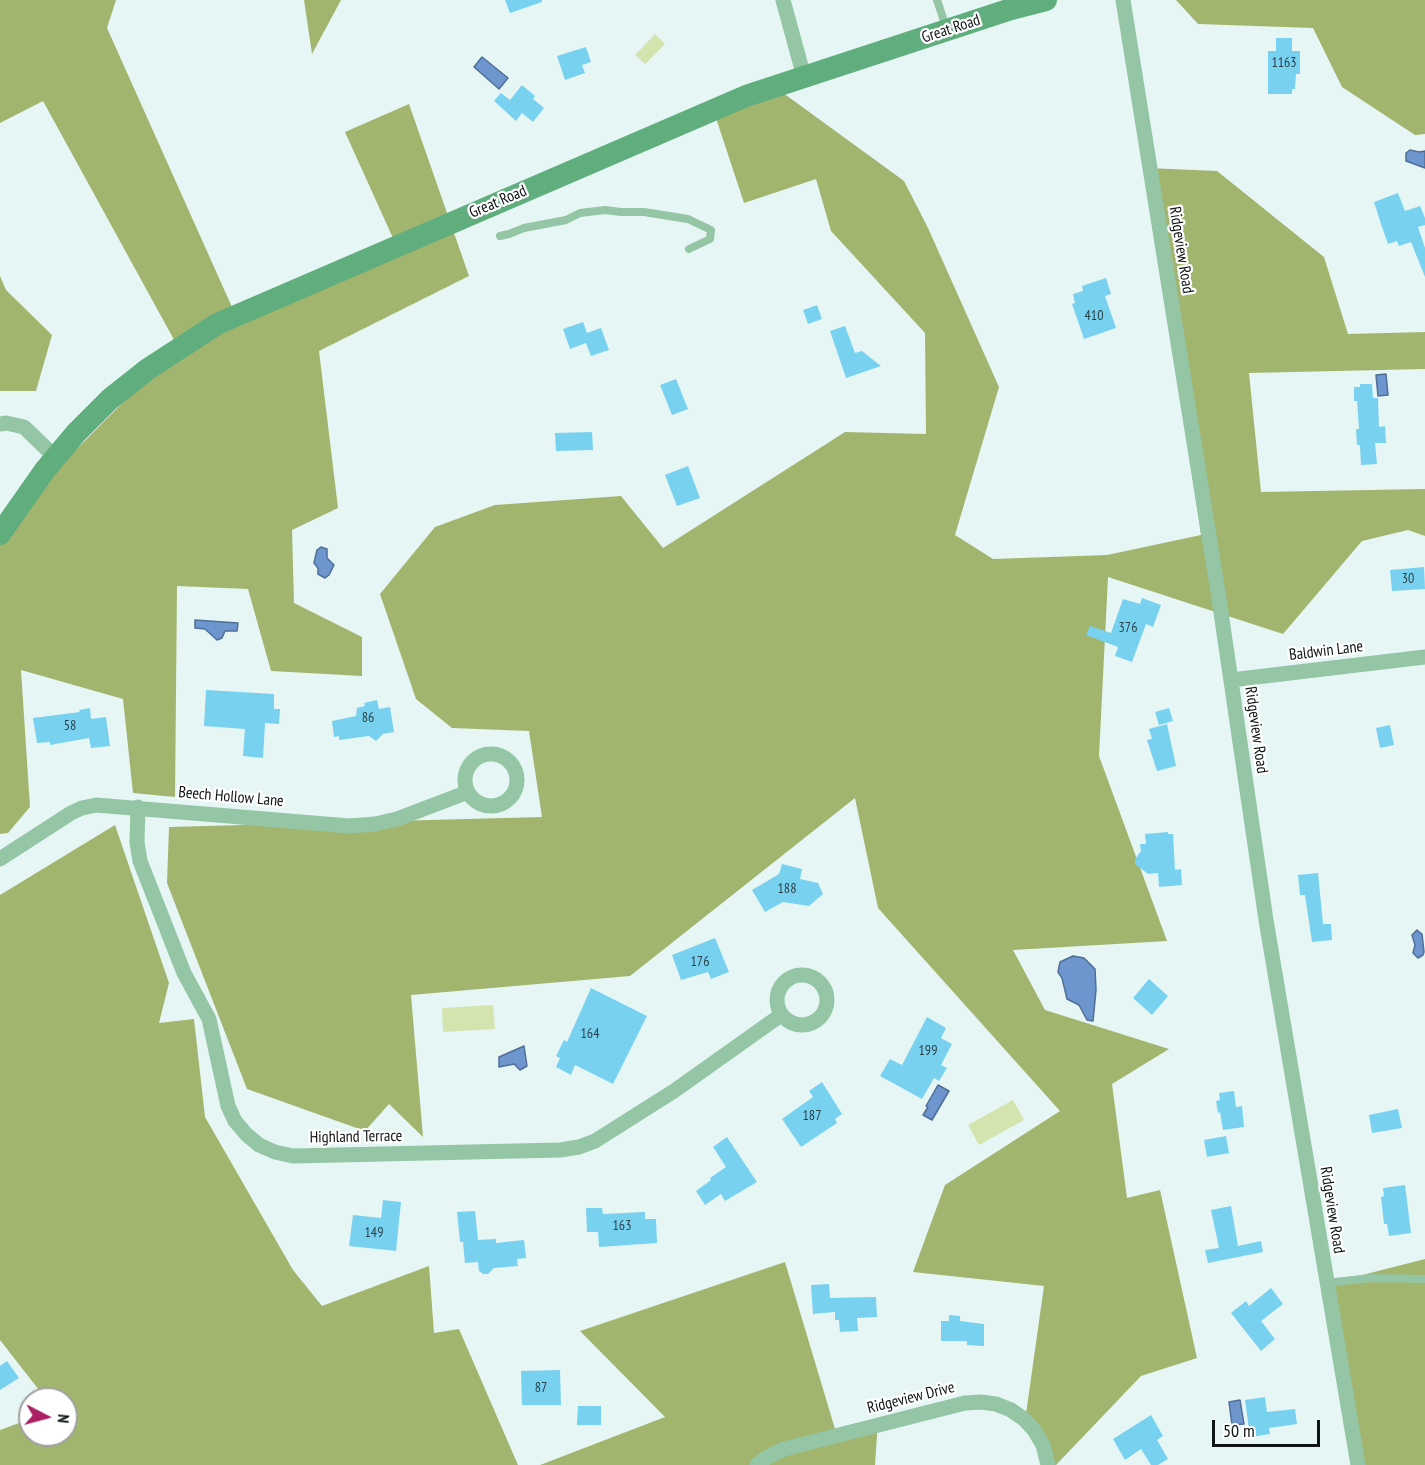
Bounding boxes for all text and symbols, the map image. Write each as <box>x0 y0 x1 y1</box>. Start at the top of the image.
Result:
street label: Great Road <box>919 11 983 47</box>
house number: 1163 <box>1271 55 1297 71</box>
street label: Great Road <box>466 181 530 223</box>
street label: Ridgeview Road <box>1165 205 1197 295</box>
house number: 410 <box>1085 308 1103 324</box>
house number: 30 <box>1402 571 1414 587</box>
house number: 376 <box>1119 620 1137 636</box>
street label: Baldwin Lane <box>1288 637 1364 665</box>
street label: Ridgeview Road <box>1240 685 1272 775</box>
house number: 86 <box>362 710 374 726</box>
house number: 58 <box>64 718 76 734</box>
street label: Beech Hollow Lane <box>178 783 284 811</box>
house number: 188 <box>778 881 796 897</box>
house number: 176 <box>691 954 709 970</box>
house number: 164 <box>581 1026 599 1042</box>
house number: 199 <box>919 1043 937 1059</box>
house number: 187 <box>803 1108 821 1124</box>
street label: Highland Terrace <box>309 1127 403 1147</box>
street label: Ridgeview Road <box>1316 1165 1348 1255</box>
house number: 163 <box>613 1218 631 1234</box>
house number: 149 <box>365 1225 383 1241</box>
street label: Ridgeview Drive <box>865 1378 957 1418</box>
house number: 87 <box>535 1380 547 1396</box>
north arrow <box>18 1387 78 1447</box>
scale bar <box>1215 1408 1323 1446</box>
text: N <box>54 1413 74 1424</box>
text: 50 m <box>1223 1419 1255 1442</box>

